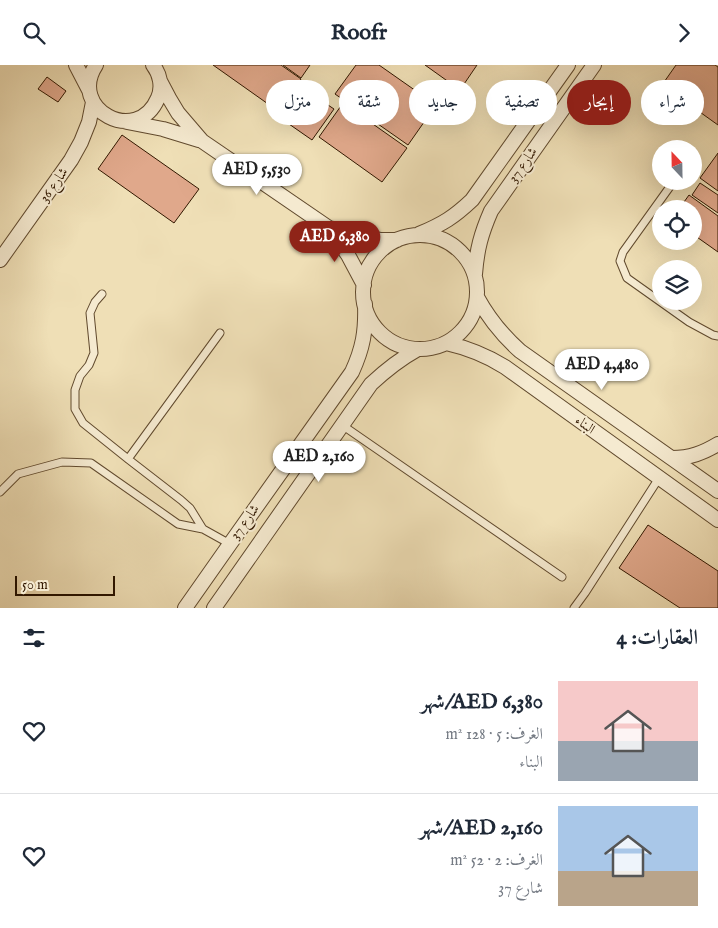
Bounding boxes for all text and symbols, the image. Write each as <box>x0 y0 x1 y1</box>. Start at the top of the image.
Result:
icon: search <box>20 19 48 47</box>
text: Roofr <box>331 19 387 47</box>
icon: forward <box>670 19 698 47</box>
chip: منزل <box>266 80 329 125</box>
chip: شقة <box>339 80 399 125</box>
chip: جديد <box>409 80 476 125</box>
chip: تصفية <box>486 80 557 125</box>
chip: إيجار <box>567 80 631 125</box>
chip: شراء <box>641 80 704 125</box>
north arrow <box>652 140 702 190</box>
map controls <box>652 140 702 310</box>
street label: شارع 37 <box>504 144 543 187</box>
pin: AED 5,530 <box>200 153 314 196</box>
text: AED 5,530 <box>223 160 291 180</box>
street label: شارع 36 <box>36 164 74 207</box>
button: locate <box>652 200 702 250</box>
pin: AED 6,380 <box>278 221 392 263</box>
text: AED 6,380 <box>300 227 370 247</box>
button: layers <box>652 260 702 310</box>
pin: AED 4,480 <box>545 349 659 391</box>
text: AED 4,480 <box>565 355 639 375</box>
street label: البناء <box>571 412 599 438</box>
pin: AED 2,160 <box>262 441 376 483</box>
text: AED 2,160 <box>284 447 354 467</box>
street label: شارع 37 <box>226 501 265 544</box>
scale bar <box>15 573 115 596</box>
text: 50 m <box>22 576 48 594</box>
icon: filters <box>20 624 48 652</box>
text: العقارات: 4 <box>617 625 698 652</box>
text: AED 6,380/شهر <box>421 689 543 716</box>
icon: home <box>598 701 658 761</box>
icon: heart <box>20 717 48 745</box>
text: الغرف: 5 · 128 m² <box>446 725 543 745</box>
text: البناء <box>519 753 543 773</box>
text: AED 2,160/شهر <box>419 815 543 842</box>
icon: home <box>598 826 658 886</box>
icon: heart <box>20 842 48 870</box>
text: الغرف: 2 · 52 m² <box>450 851 543 871</box>
text: شارع 37 <box>498 879 543 899</box>

